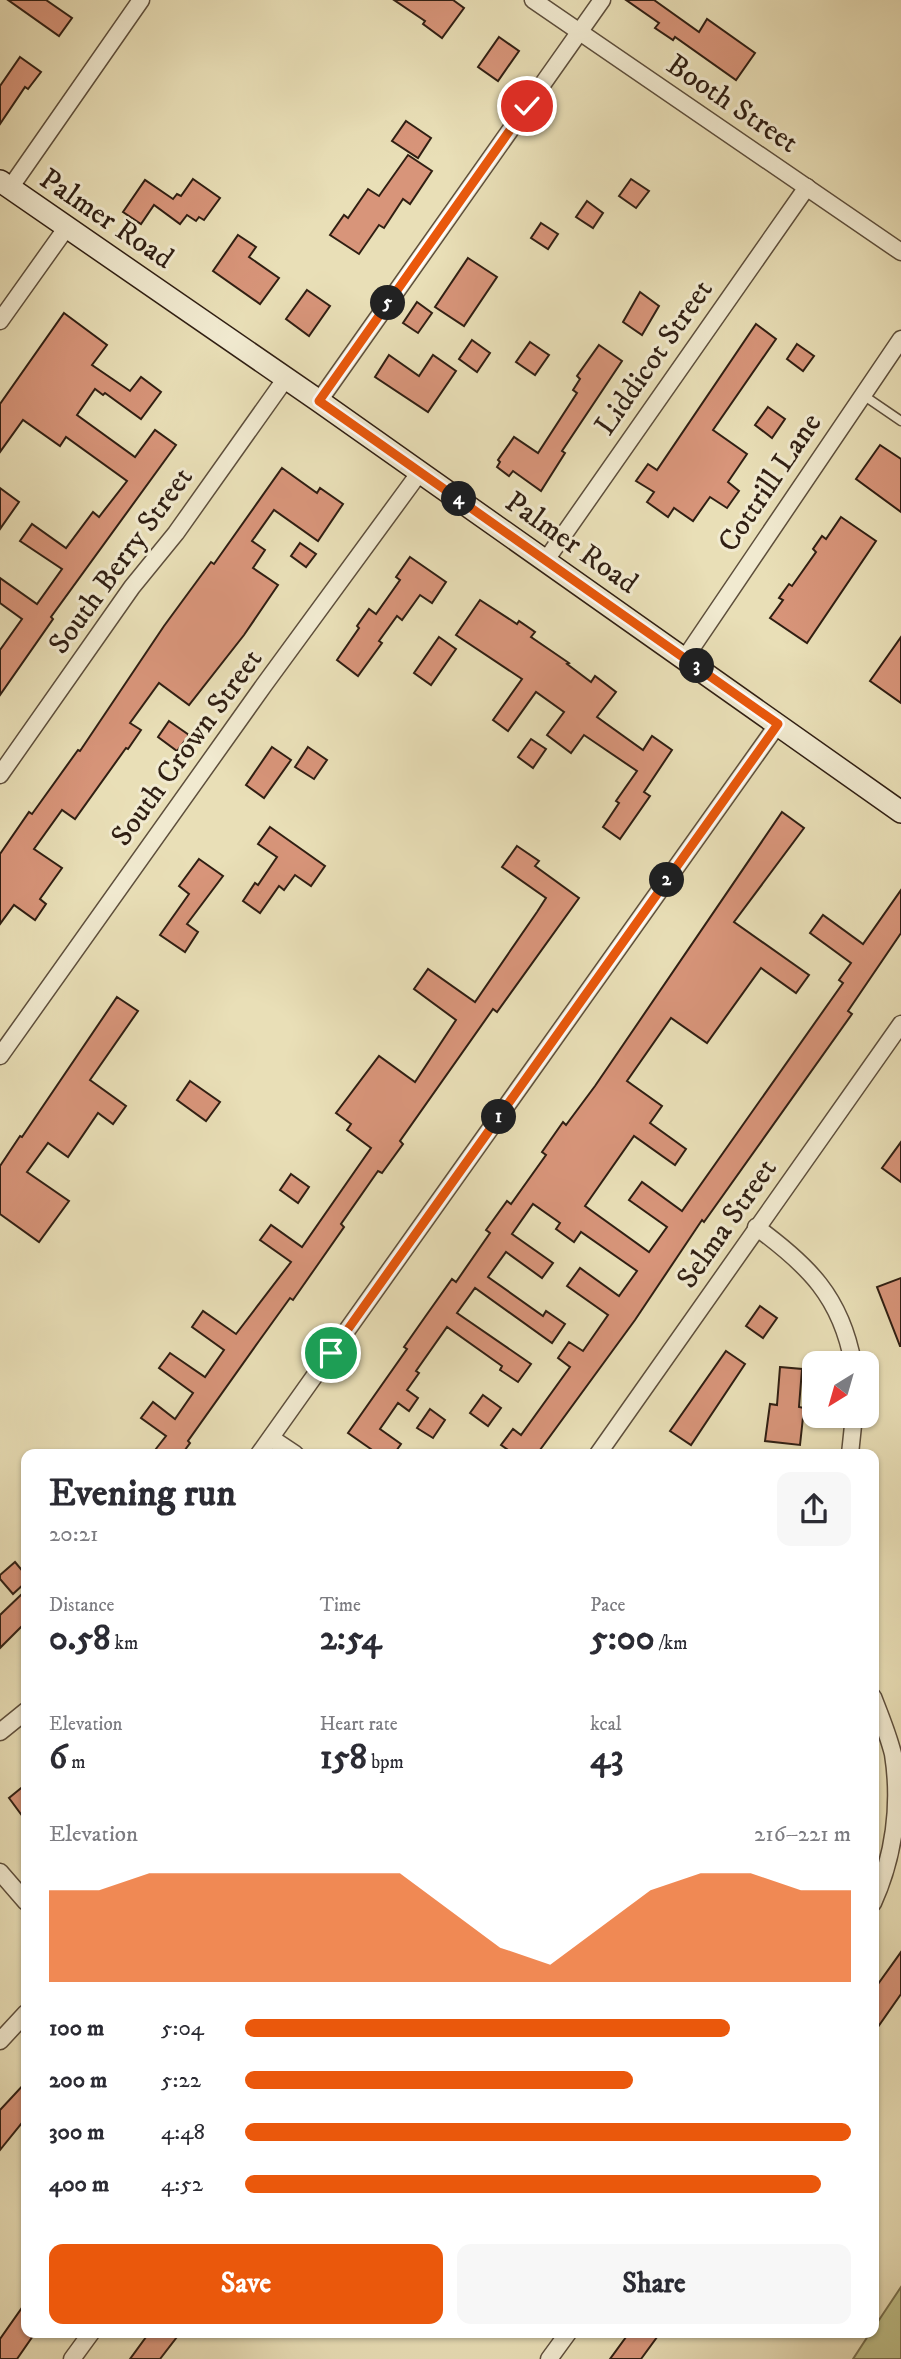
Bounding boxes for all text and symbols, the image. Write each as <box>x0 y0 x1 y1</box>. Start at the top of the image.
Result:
street label: Booth Street <box>659 47 805 162</box>
pin <box>497 76 557 136</box>
icon: check <box>508 87 546 125</box>
street label: Palmer Road <box>32 161 180 278</box>
street label: Liddicot Street <box>587 273 721 443</box>
pin: 5 <box>370 286 406 320</box>
text: 5 <box>383 291 392 314</box>
street label: Cottrill Lane <box>710 406 830 559</box>
street label: South Berry Street <box>41 460 201 662</box>
pin: 4 <box>442 482 476 516</box>
street label: Palmer Road <box>498 484 645 602</box>
text: 4 <box>453 487 464 510</box>
street label: South Crown Street <box>103 642 271 854</box>
pin: 3 <box>680 648 714 684</box>
text: 3 <box>693 654 700 677</box>
pin: 2 <box>650 862 684 898</box>
text: 2 <box>662 868 671 891</box>
pin: 1 <box>482 1100 516 1134</box>
text: 1 <box>495 1105 502 1128</box>
street label: Selma Street <box>669 1152 785 1296</box>
pin <box>301 1323 361 1383</box>
icon: arrive <box>312 1334 350 1372</box>
north arrow <box>802 1351 878 1428</box>
map controls <box>802 1351 879 1428</box>
text: Evening run <box>49 1470 236 1518</box>
button: share <box>777 1472 851 1546</box>
text: 20:21 <box>49 1520 98 1549</box>
text: Distance <box>49 1594 114 1617</box>
text: Time <box>320 1594 361 1617</box>
text: Pace <box>590 1594 625 1617</box>
text: 0.58 <box>49 1617 111 1661</box>
text: 2:54 <box>320 1617 382 1661</box>
text: 5:00 <box>590 1617 655 1661</box>
text: km <box>111 1632 138 1655</box>
text: /km <box>655 1632 687 1655</box>
text: Elevation <box>49 1713 123 1736</box>
text: Heart rate <box>320 1713 398 1736</box>
text: kcal <box>590 1713 622 1736</box>
text: 6 <box>49 1736 67 1780</box>
text: 158 <box>320 1736 367 1780</box>
text: 43 <box>590 1736 624 1780</box>
text: m <box>67 1751 86 1774</box>
text: bpm <box>367 1751 404 1774</box>
text: Elevation <box>49 1820 138 1849</box>
text: 216–221 m <box>754 1820 851 1849</box>
text: 100 m <box>49 2014 104 2043</box>
text: 5:04 <box>161 2014 204 2043</box>
text: 200 m <box>49 2066 107 2095</box>
text: 5:22 <box>161 2066 201 2095</box>
text: 300 m <box>49 2118 105 2147</box>
text: 4:48 <box>161 2118 205 2147</box>
text: 400 m <box>49 2170 109 2199</box>
text: 4:52 <box>161 2170 203 2199</box>
button: Save <box>49 2244 443 2324</box>
button: Share <box>457 2244 851 2324</box>

